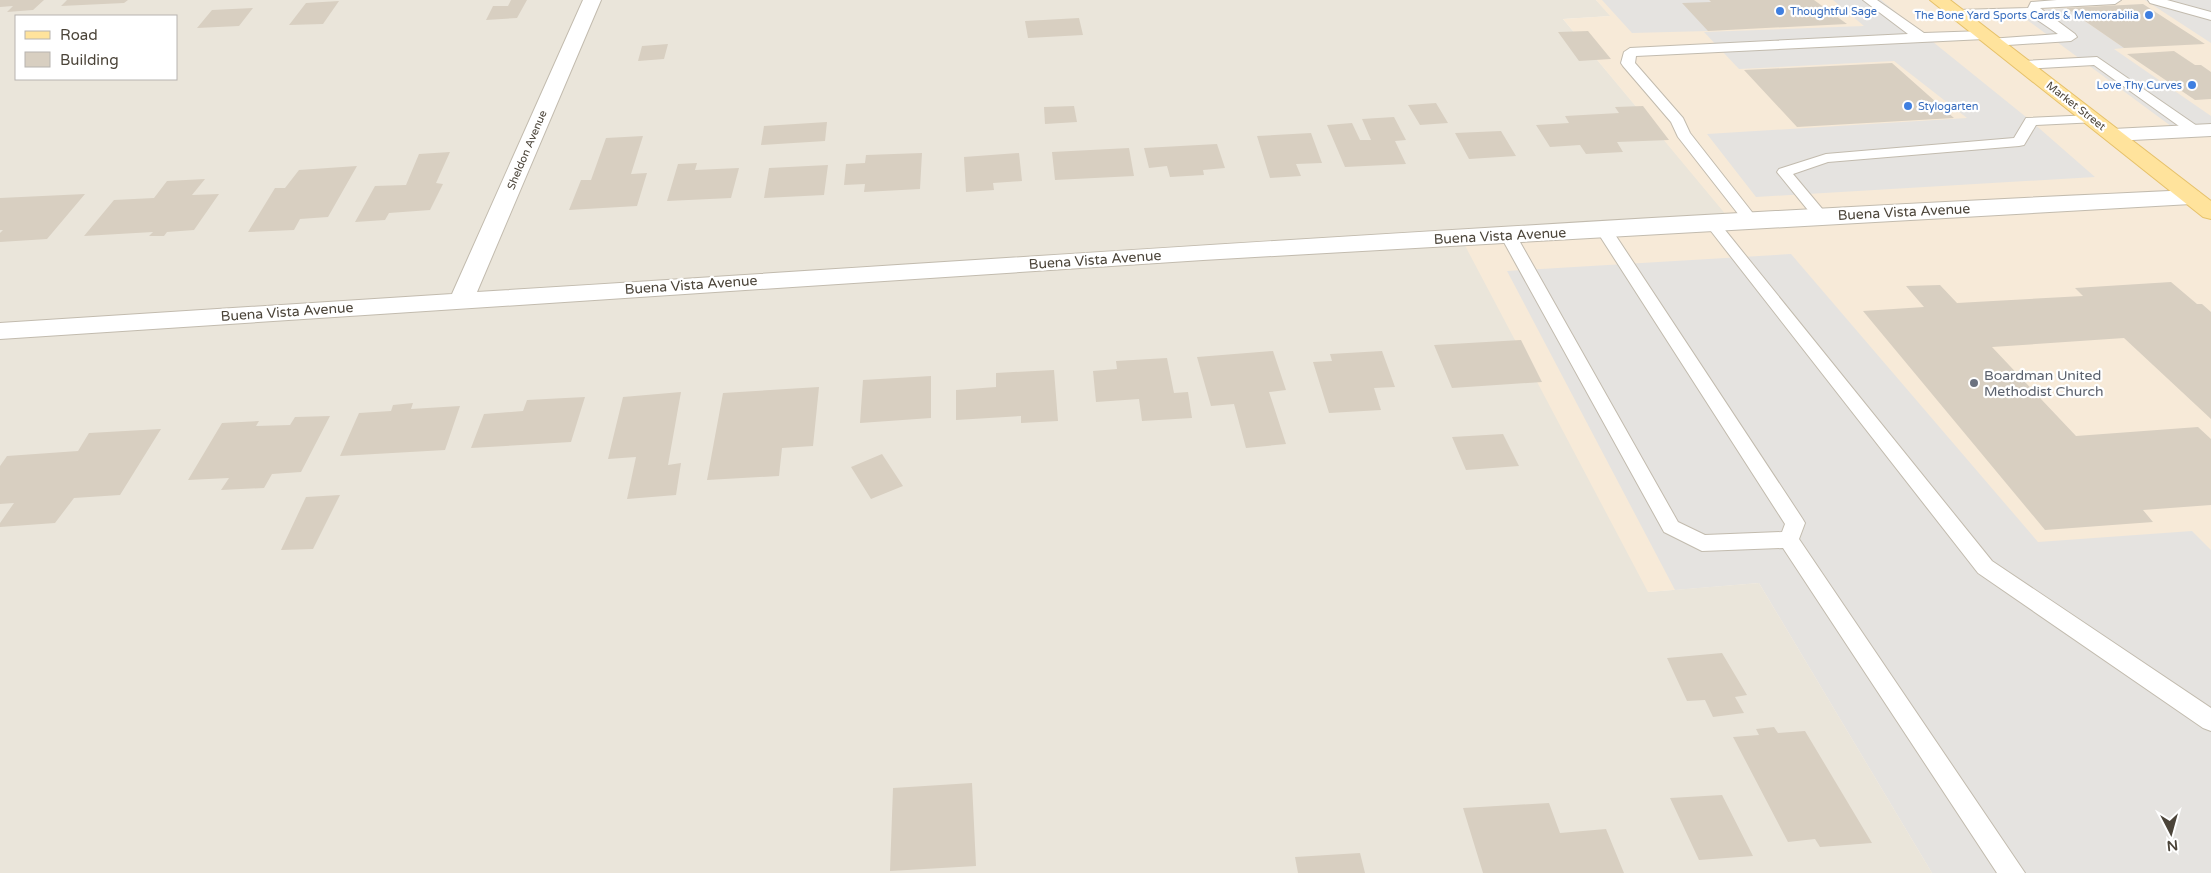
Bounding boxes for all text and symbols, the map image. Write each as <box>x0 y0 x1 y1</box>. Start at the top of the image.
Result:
marker: Thoughtful Sage <box>1774 5 1786 17</box>
place label: Thoughtful Sage <box>1790 5 1877 18</box>
place label: The Bone Yard Sports Cards & Memorabilia <box>1914 9 2139 22</box>
marker: The Bone Yard Sports Cards & Memorabilia <box>2143 9 2155 21</box>
legend <box>15 15 178 80</box>
text: Road <box>60 26 98 44</box>
text: Building <box>60 51 119 69</box>
street label: Market Street <box>2044 79 2108 133</box>
place label: Love Thy Curves <box>2097 79 2182 92</box>
marker: Love Thy Curves <box>2186 79 2198 91</box>
marker: Stylogarten <box>1902 100 1914 112</box>
place label: Stylogarten <box>1918 100 1978 113</box>
street label: Sheldon Avenue <box>504 108 550 192</box>
street label: Buena Vista Avenue <box>1837 200 1971 224</box>
street label: Buena Vista Avenue <box>1433 224 1567 248</box>
street label: Buena Vista Avenue <box>1028 247 1162 273</box>
street label: Buena Vista Avenue <box>624 272 758 298</box>
street label: Buena Vista Avenue <box>220 299 354 325</box>
place label: Boardman United Methodist Church <box>1984 367 2103 400</box>
marker: Boardman United Methodist Church <box>1968 377 1980 389</box>
north arrow <box>2146 808 2196 858</box>
text: N <box>2166 836 2179 854</box>

